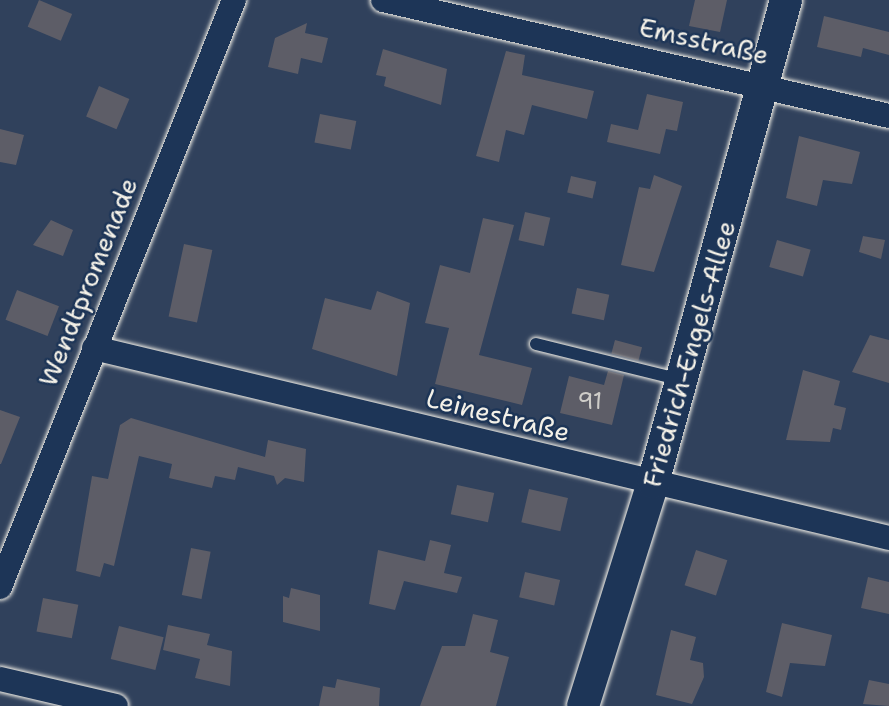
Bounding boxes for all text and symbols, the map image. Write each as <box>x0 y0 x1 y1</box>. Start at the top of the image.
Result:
street label: Emsstraße <box>636 11 772 71</box>
street label: Wendtpromenade <box>32 173 144 391</box>
street label: Friedrich-Engels-Allee <box>636 217 742 491</box>
street label: Leinestraße <box>423 382 573 448</box>
house number: 91 <box>578 387 602 415</box>

